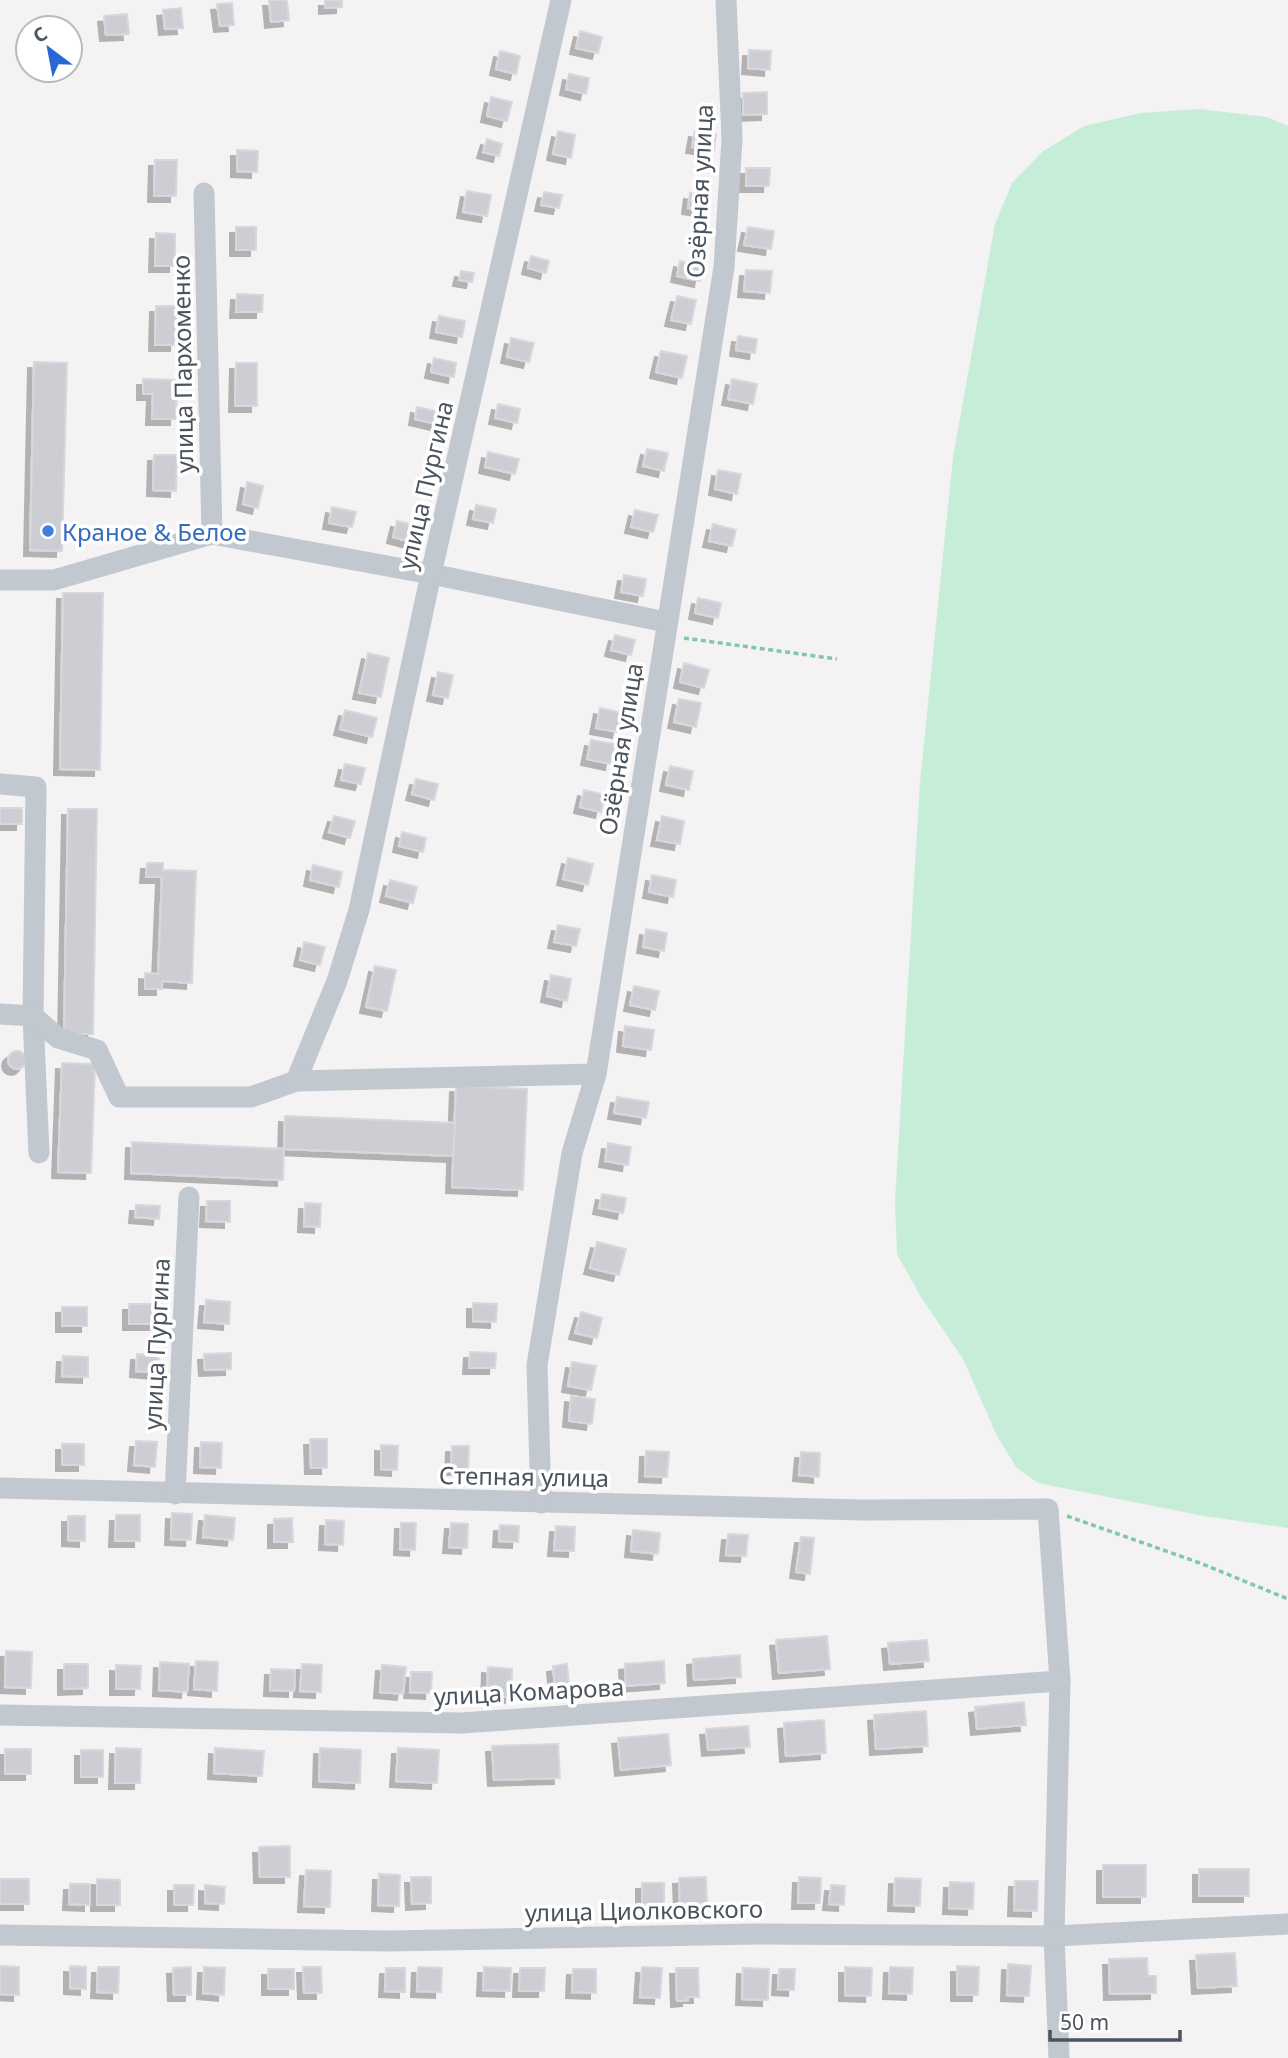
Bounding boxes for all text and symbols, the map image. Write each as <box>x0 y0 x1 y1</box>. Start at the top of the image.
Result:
north arrow <box>14 14 84 84</box>
text: С <box>28 20 52 49</box>
street label: Озёрная улица <box>678 103 720 279</box>
street label: улица Пархоменко <box>164 255 200 473</box>
street label: улица Пургина <box>390 397 460 573</box>
place label: Краное & Белое <box>62 515 247 548</box>
marker: Краное & Белое <box>40 523 56 539</box>
street label: Озёрная улица <box>590 660 650 838</box>
street label: улица Пургина <box>135 1257 177 1431</box>
street label: Степная улица <box>439 1458 609 1494</box>
street label: улица Комарова <box>433 1670 625 1712</box>
street label: улица Циолковского <box>525 1891 763 1929</box>
scale bar <box>1050 1998 1180 2042</box>
text: 50 m <box>1060 2008 1109 2036</box>

